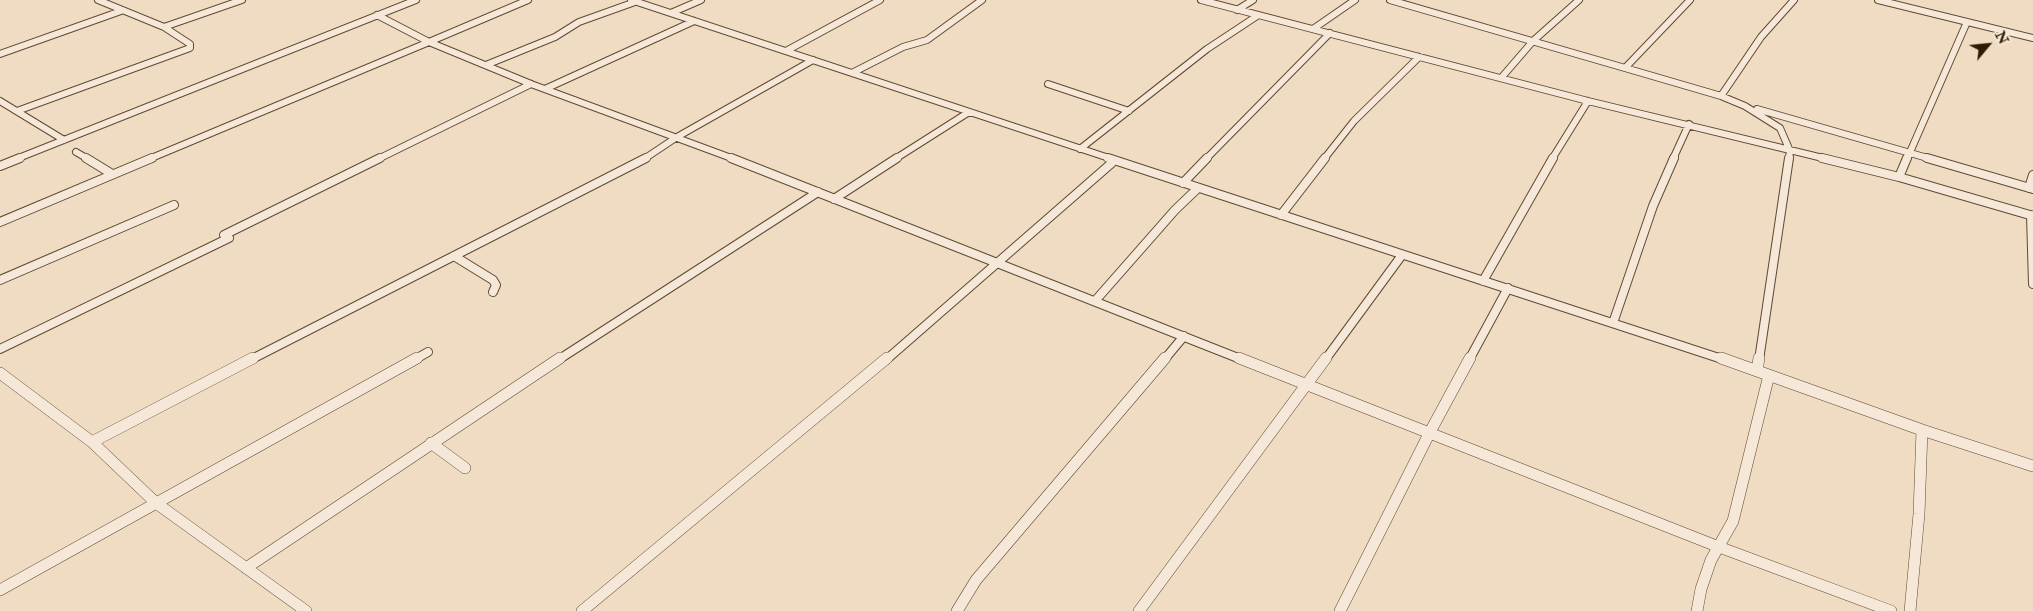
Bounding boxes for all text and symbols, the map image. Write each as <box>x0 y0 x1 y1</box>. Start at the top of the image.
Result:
north arrow <box>1963 20 2013 70</box>
text: N <box>1991 28 2012 47</box>

